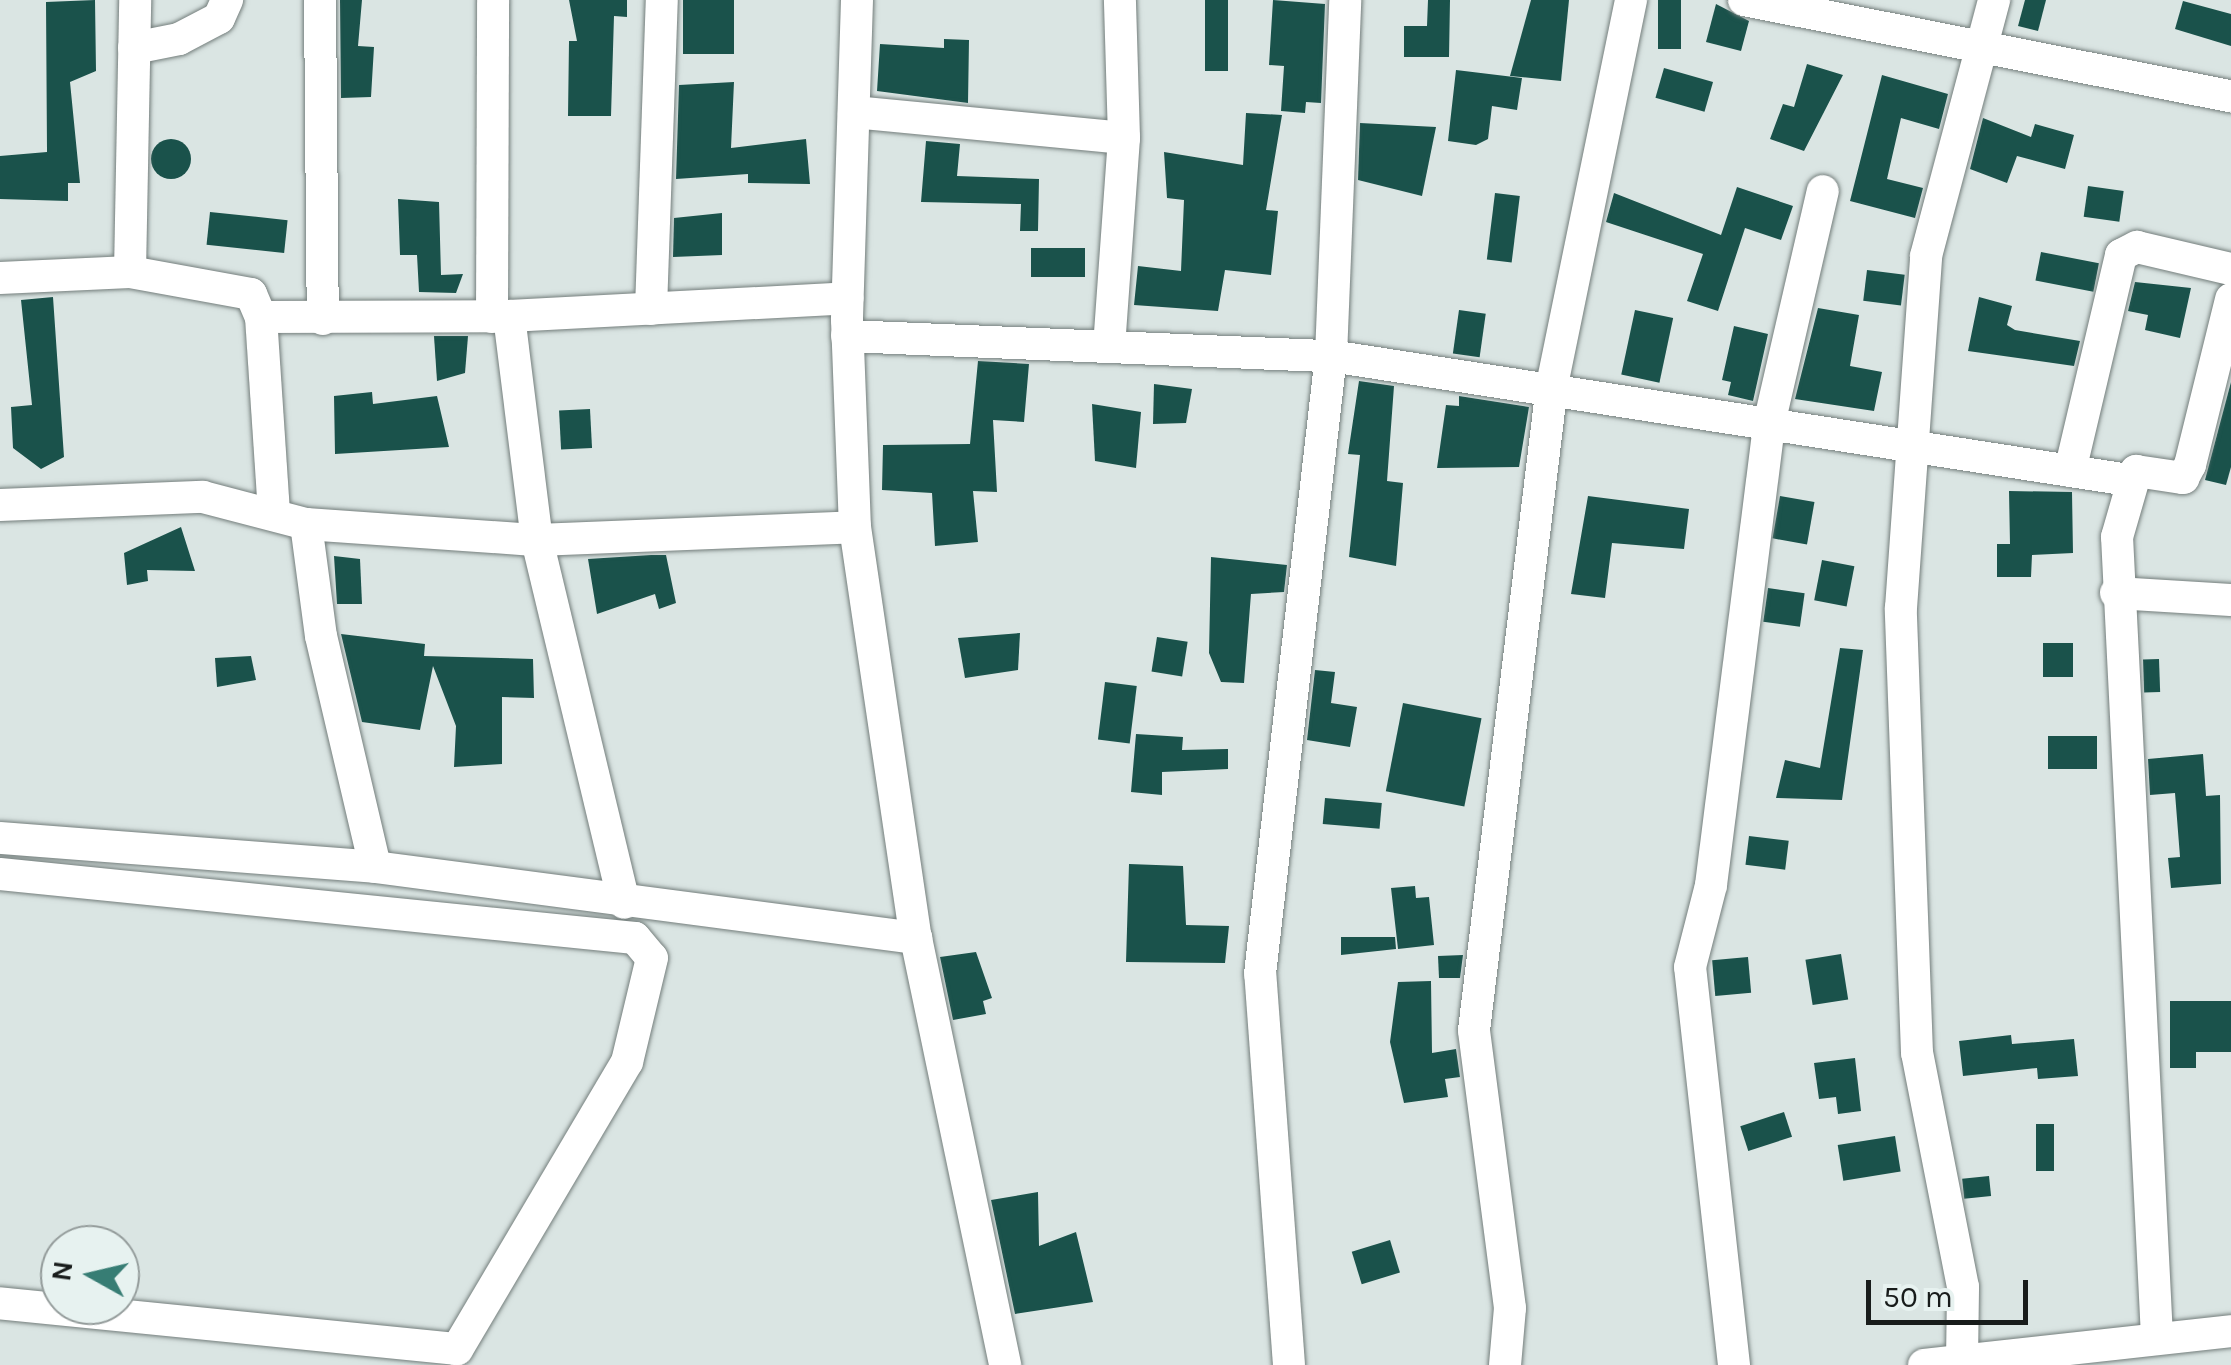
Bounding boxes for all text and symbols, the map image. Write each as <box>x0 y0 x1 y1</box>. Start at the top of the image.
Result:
north arrow <box>40 1225 140 1325</box>
text: N <box>44 1259 80 1283</box>
scale bar <box>1871 1260 2034 1322</box>
text: 50 m <box>1883 1279 1953 1315</box>

